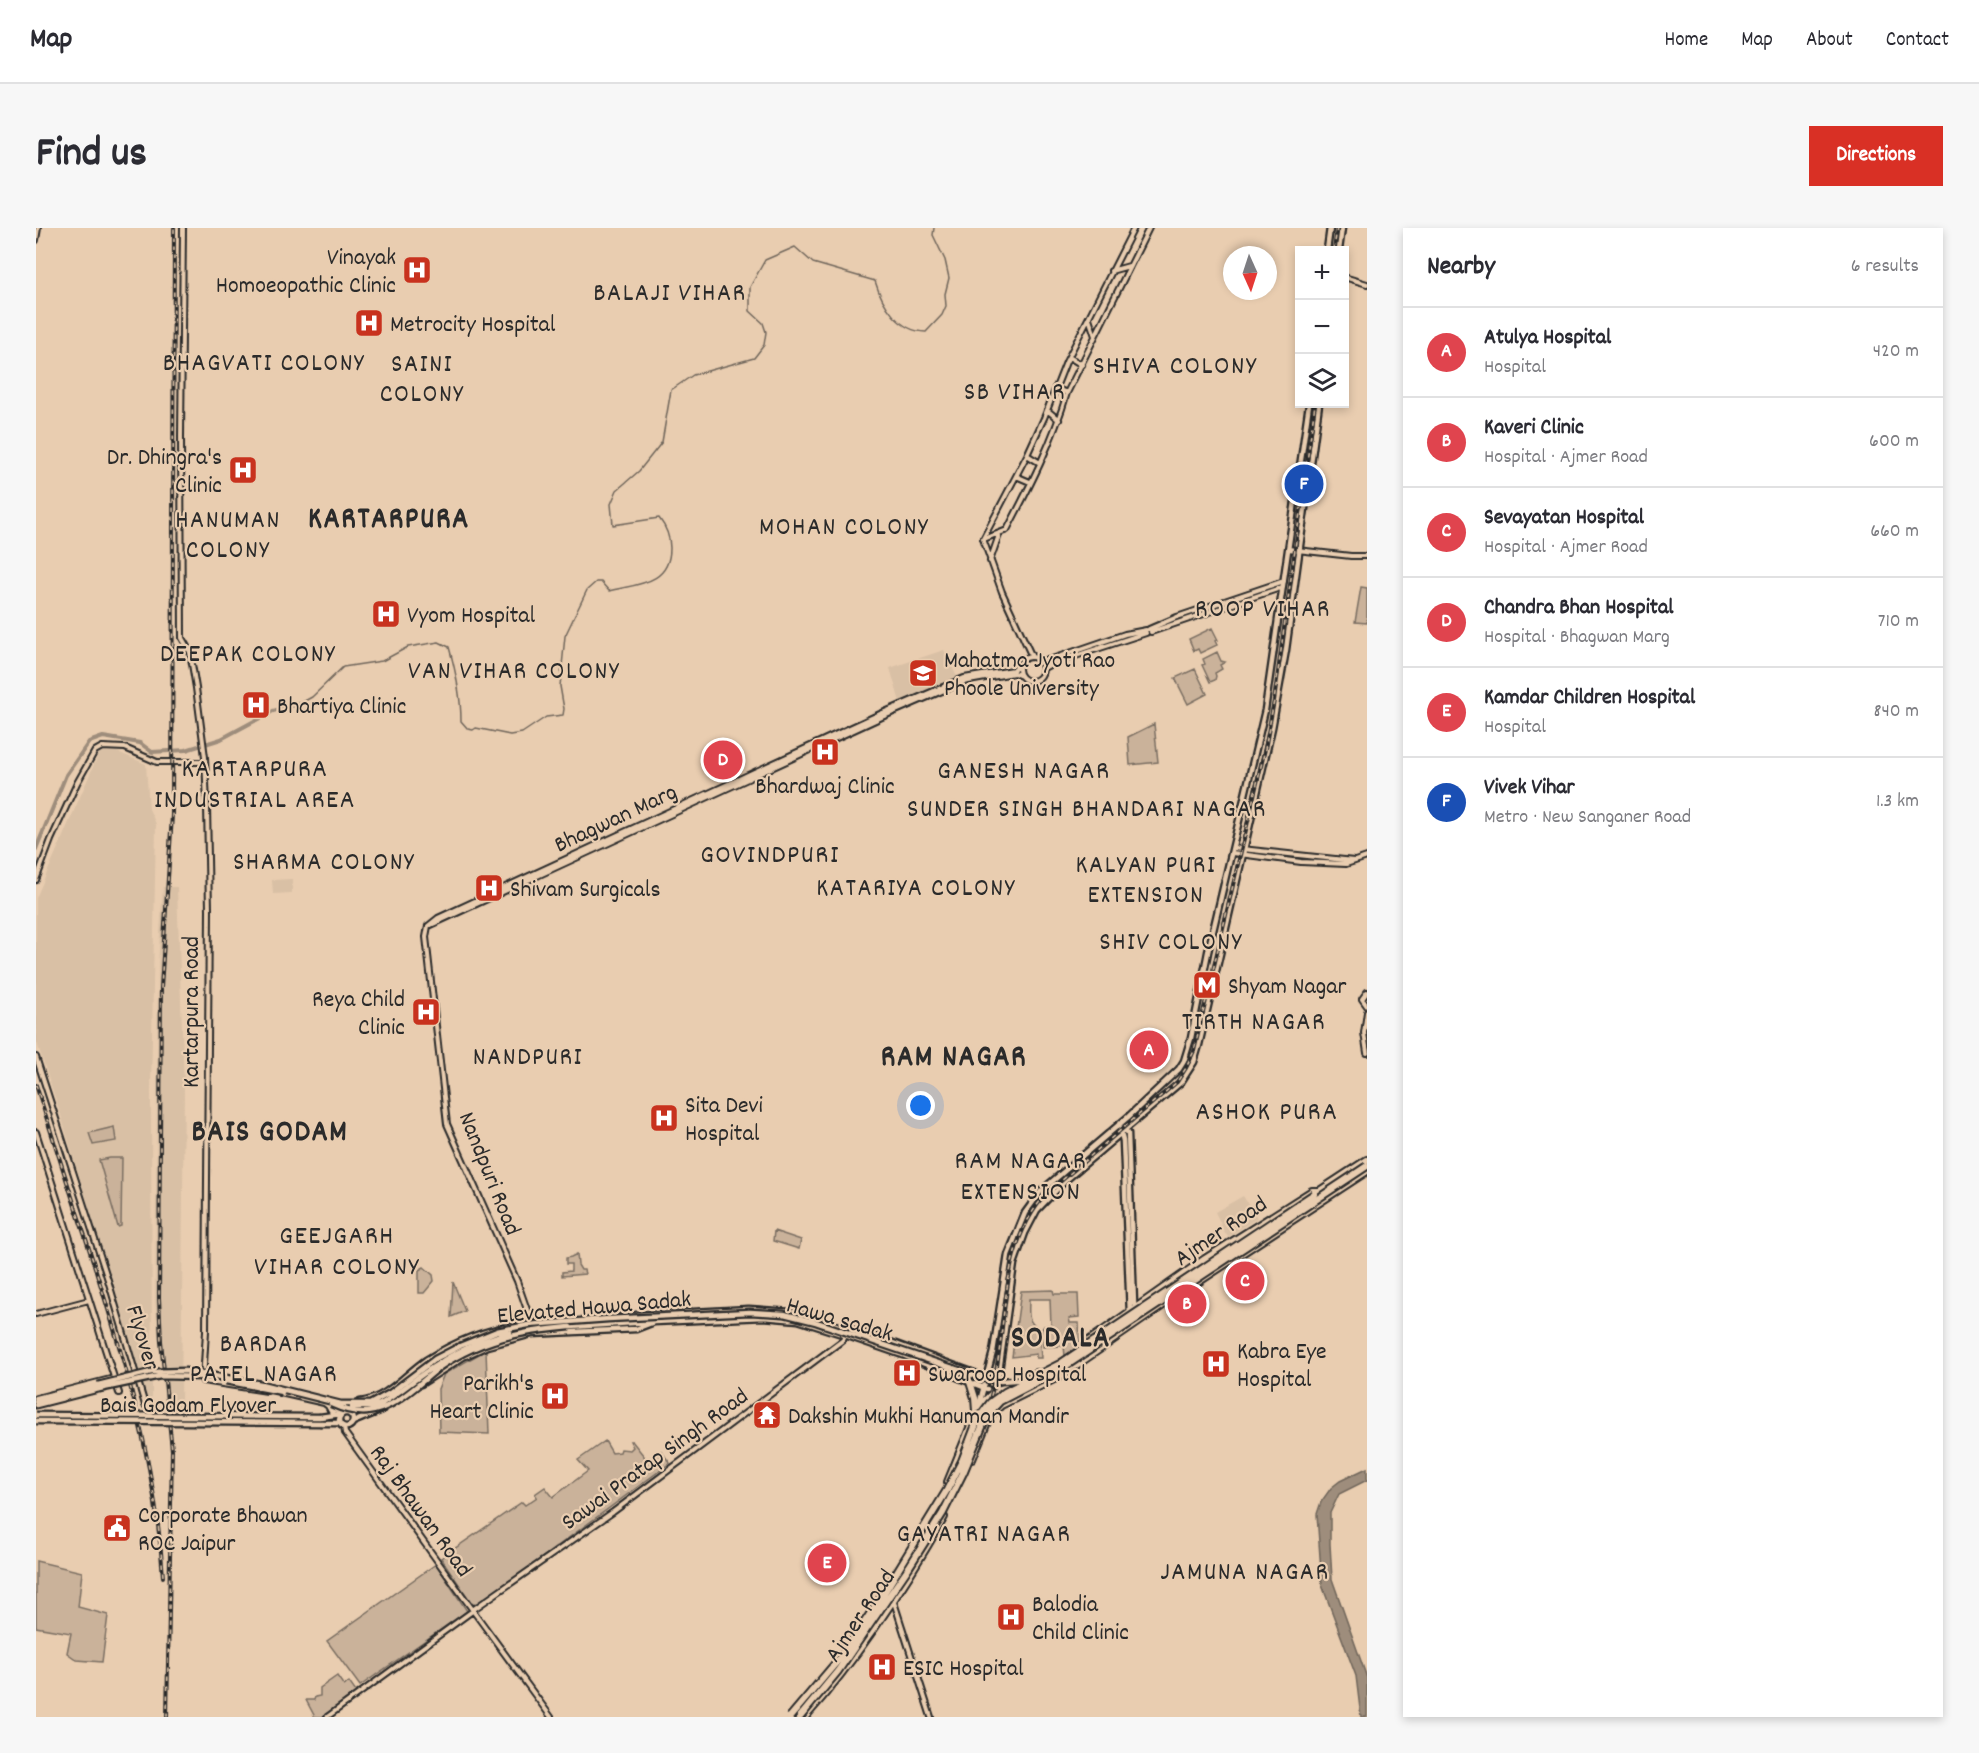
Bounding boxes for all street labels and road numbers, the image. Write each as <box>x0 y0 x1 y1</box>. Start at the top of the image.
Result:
street label: Bhagwan Marg <box>549 776 683 863</box>
street label: Kartarpura Road <box>176 936 210 1088</box>
street label: Nandpuri Road <box>448 1107 528 1241</box>
street label: Ajmer Road <box>1168 1189 1275 1276</box>
street label: Elevated Hawa Sadak <box>496 1284 693 1334</box>
street label: Hawa sadak <box>782 1289 896 1352</box>
street label: Flyover <box>115 1301 167 1375</box>
street label: Sawai Pratap Singh Road <box>555 1381 756 1540</box>
street label: Bais Godam Flyover <box>100 1390 276 1424</box>
street label: Raj Bhawan Road <box>360 1438 479 1585</box>
street label: Ajmer Road <box>818 1563 905 1670</box>

